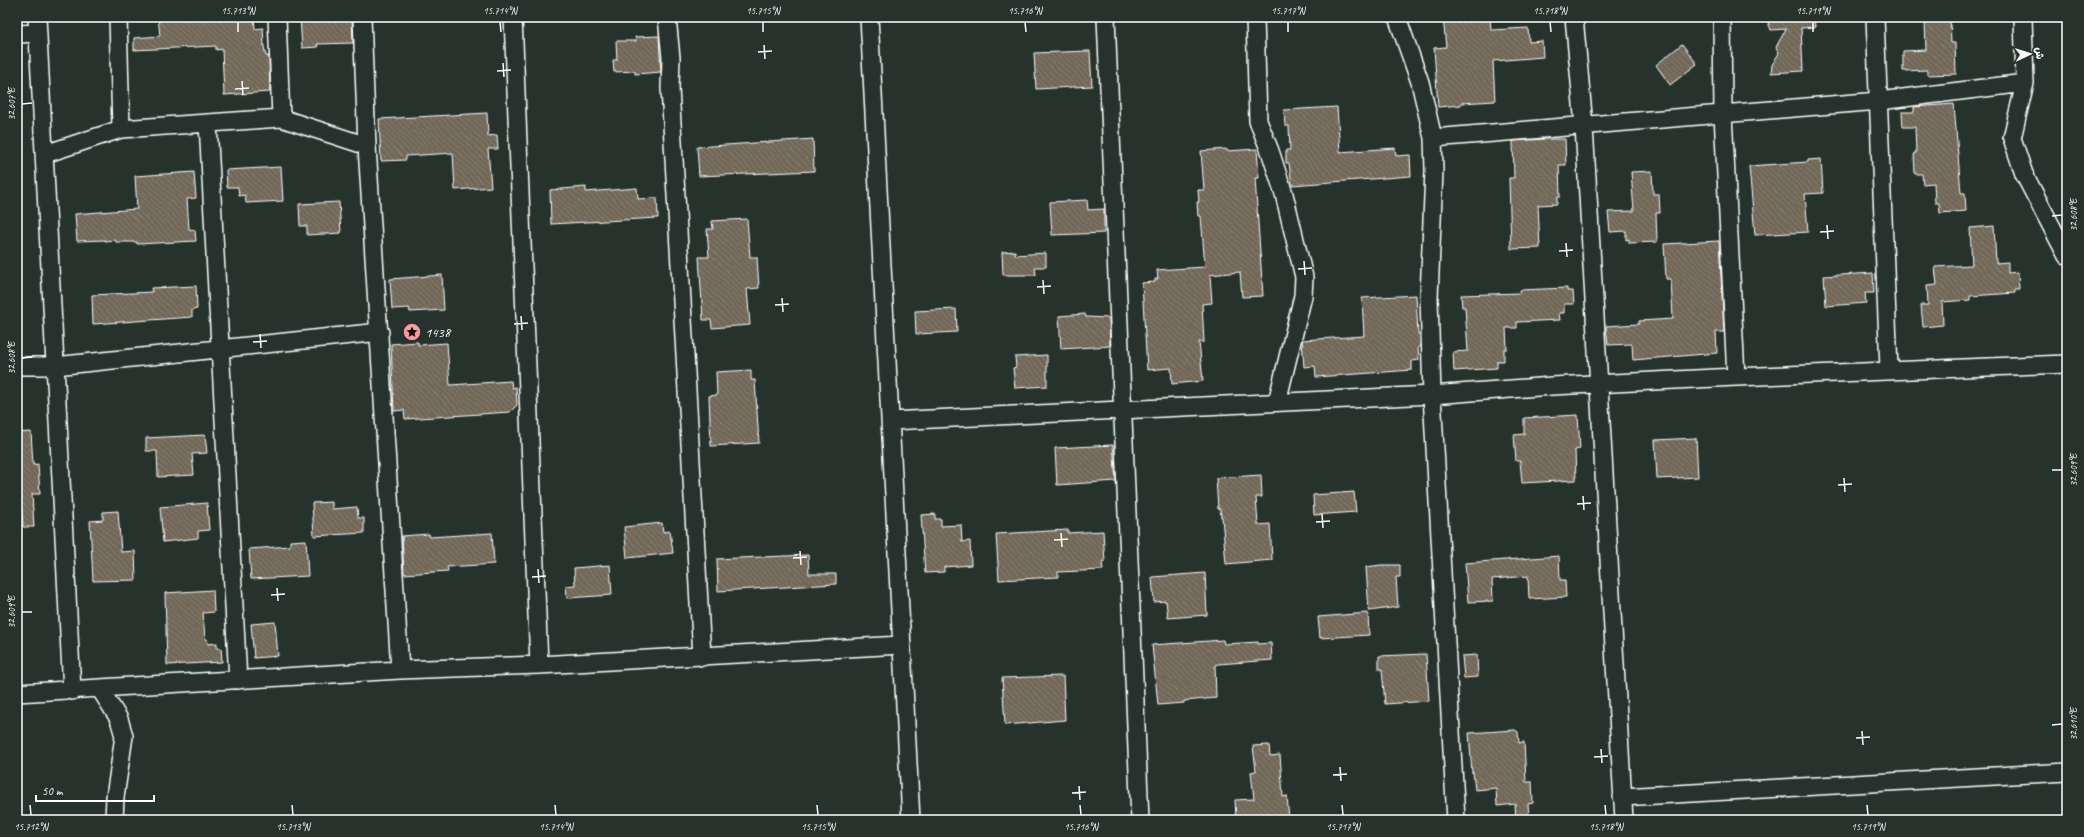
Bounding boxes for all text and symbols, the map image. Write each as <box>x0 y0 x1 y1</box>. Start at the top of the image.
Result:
text: 15.713°N <box>221 4 257 17</box>
text: 15.714°N <box>483 4 519 17</box>
text: 15.715°N <box>746 4 782 17</box>
text: 15.716°N <box>1008 4 1044 17</box>
text: 15.717°N <box>1271 4 1307 17</box>
text: 15.718°N <box>1533 4 1569 17</box>
text: 15.719°N <box>1796 4 1832 17</box>
north arrow <box>2010 34 2050 74</box>
text: ش <box>2033 47 2047 60</box>
text: 32.607°E <box>5 86 18 120</box>
text: 32.608°E <box>2067 197 2080 231</box>
place icon: 1438 <box>402 322 422 342</box>
place label: 1438 <box>425 324 452 341</box>
text: 32.608°E <box>5 340 18 374</box>
text: 32.609°E <box>2067 452 2080 486</box>
text: 32.609°E <box>5 594 18 628</box>
text: 32.610°E <box>2067 706 2080 740</box>
scale bar <box>36 777 154 803</box>
text: 50 m <box>42 783 64 799</box>
text: 15.712°N <box>14 820 50 833</box>
text: 15.713°N <box>276 820 312 833</box>
text: 15.714°N <box>539 820 575 833</box>
text: 15.715°N <box>801 820 837 833</box>
text: 15.716°N <box>1064 820 1100 833</box>
text: 15.717°N <box>1326 820 1362 833</box>
text: 15.718°N <box>1589 820 1625 833</box>
text: 15.719°N <box>1851 820 1887 833</box>

